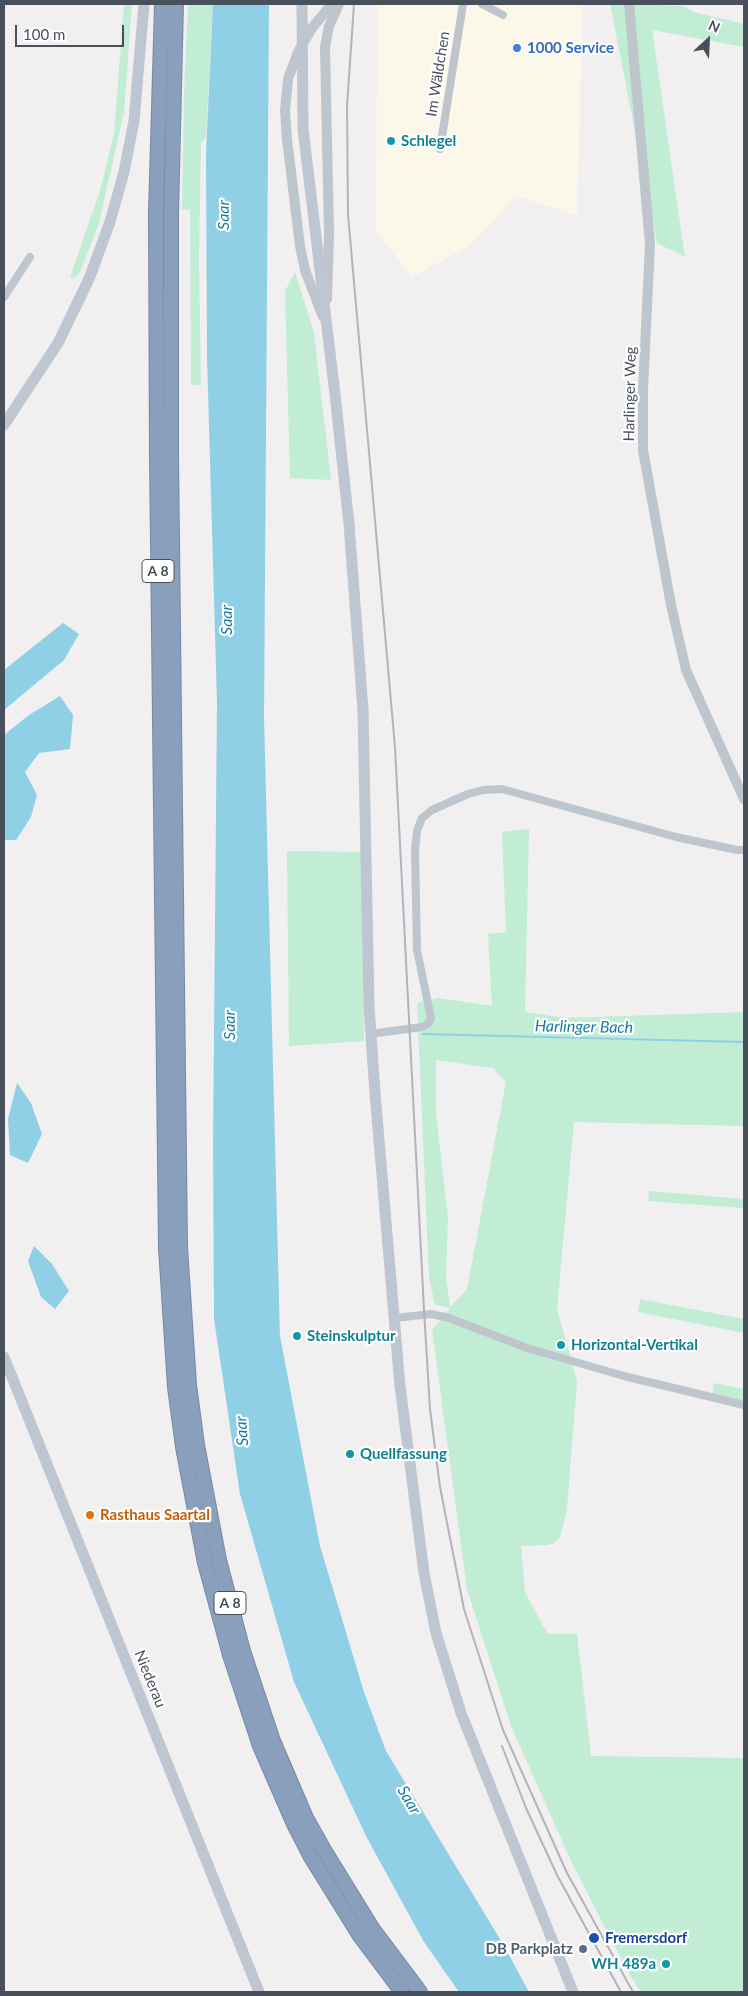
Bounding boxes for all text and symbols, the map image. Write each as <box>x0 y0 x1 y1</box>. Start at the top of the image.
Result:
scale bar <box>18 15 126 47</box>
north arrow <box>683 15 733 65</box>
text: N <box>706 16 723 36</box>
text: 100 m <box>23 25 65 43</box>
street label: Im Wäldchen <box>422 30 454 118</box>
place label: 1000 Service <box>527 39 614 57</box>
marker: 1000 Service <box>511 42 523 54</box>
place label: Schlegel <box>401 132 456 150</box>
marker: Schlegel <box>385 135 397 147</box>
water label: Saar <box>214 200 234 230</box>
street label: Harlinger Weg <box>620 346 640 442</box>
road number: A 8 <box>142 560 174 582</box>
water label: Saar <box>217 605 237 635</box>
water label: Saar <box>220 1010 240 1040</box>
water label: Harlinger Bach <box>535 1017 633 1037</box>
place label: Steinskulptur <box>307 1327 396 1345</box>
marker: Steinskulptur <box>291 1330 303 1342</box>
place label: Horizontal-Vertikal <box>571 1336 698 1354</box>
marker: Horizontal-Vertikal <box>555 1339 567 1351</box>
water label: Saar <box>231 1415 253 1447</box>
place label: Quellfassung <box>360 1445 447 1463</box>
marker: Quellfassung <box>344 1448 356 1460</box>
place label: Rasthaus Saartal <box>100 1506 210 1524</box>
marker: Rasthaus Saartal <box>84 1509 96 1521</box>
road number: A 8 <box>214 1592 246 1615</box>
street label: Niederau <box>130 1648 170 1710</box>
water label: Saar <box>393 1782 425 1818</box>
place label: Fremersdorf <box>605 1929 687 1947</box>
marker: Fremersdorf <box>587 1931 601 1945</box>
place label: DB Parkplatz <box>486 1940 573 1958</box>
marker: DB Parkplatz <box>577 1943 589 1955</box>
place label: WH 489a <box>591 1955 656 1973</box>
marker: WH 489a <box>660 1958 672 1970</box>

